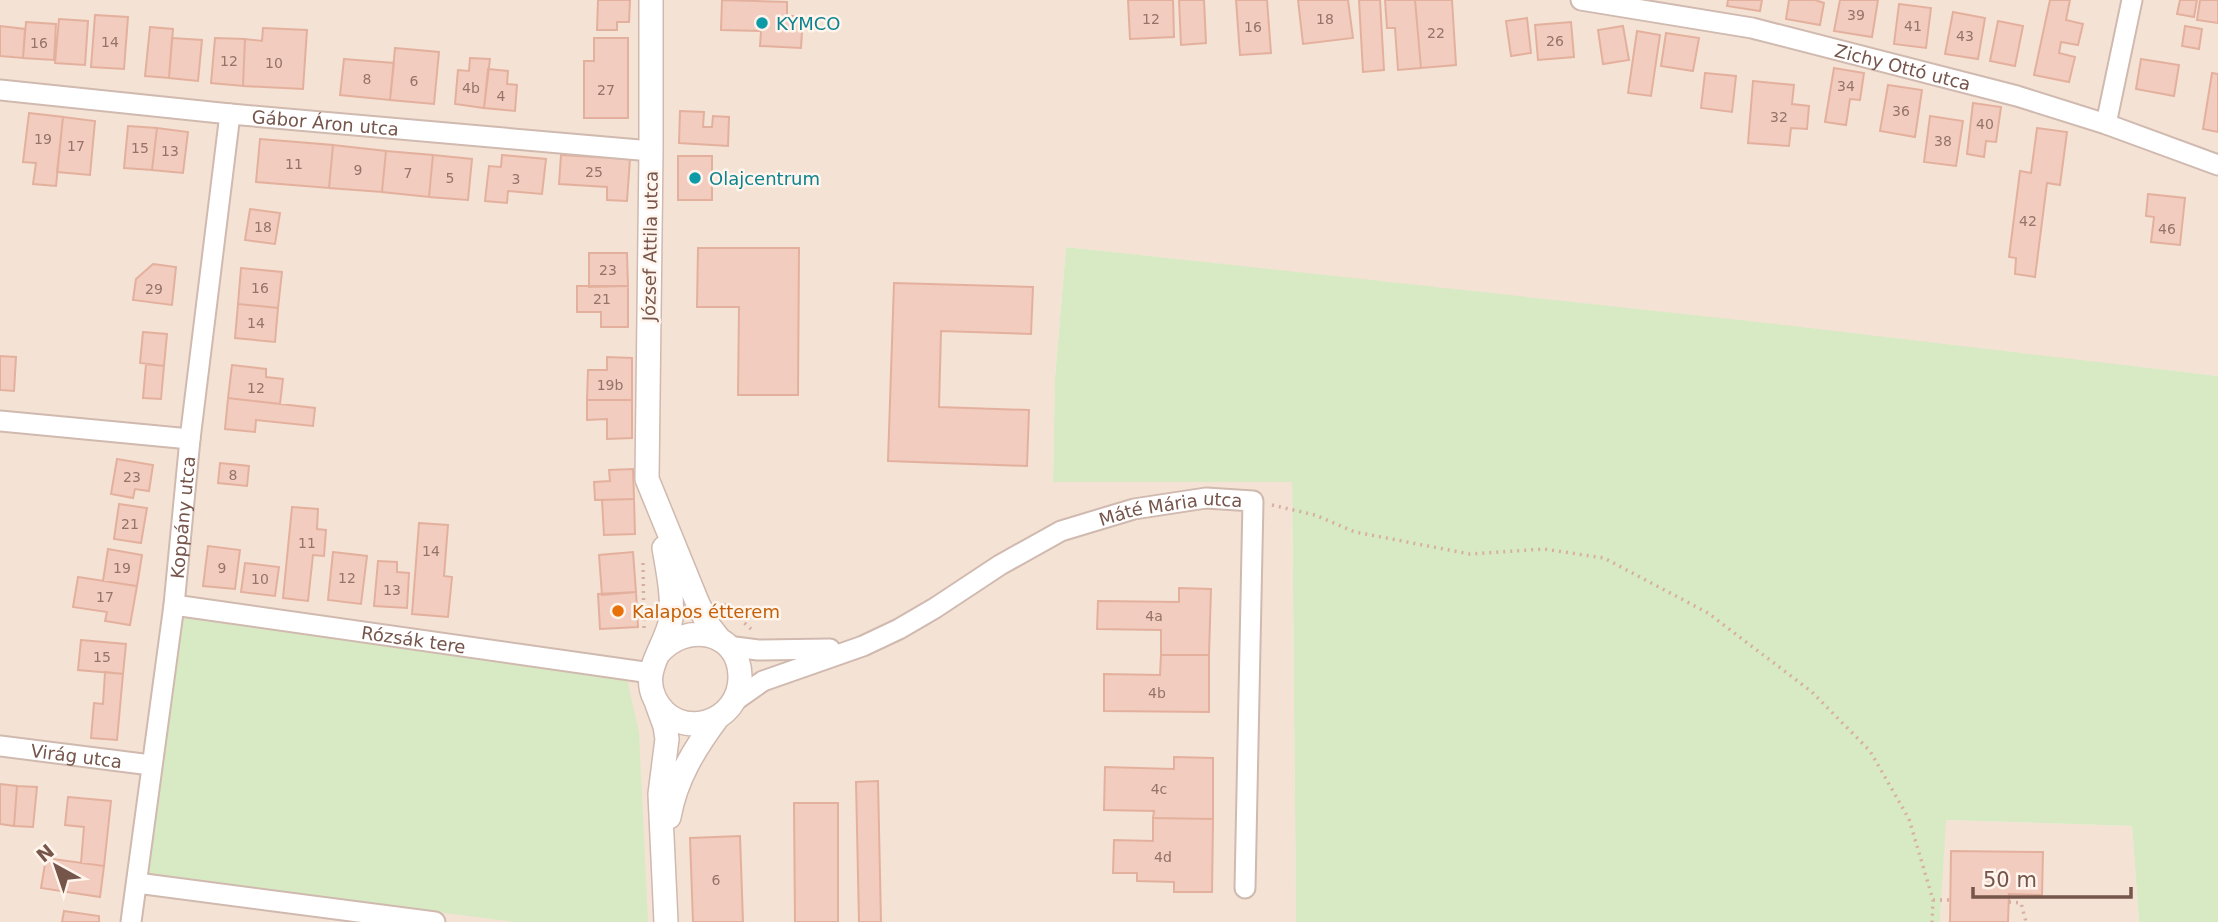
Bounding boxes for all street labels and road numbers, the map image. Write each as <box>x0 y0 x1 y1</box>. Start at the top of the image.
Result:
street label: Zichy Ottó utca <box>1833 39 1973 94</box>
street label: Gábor Áron utca <box>251 105 400 139</box>
street label: József Attila utca <box>638 171 662 322</box>
street label: Koppány utca <box>166 455 199 580</box>
street label: Máté Mária utca <box>1096 487 1243 530</box>
street label: Rózsák tere <box>360 621 467 657</box>
street label: Virág utca <box>29 739 123 772</box>

